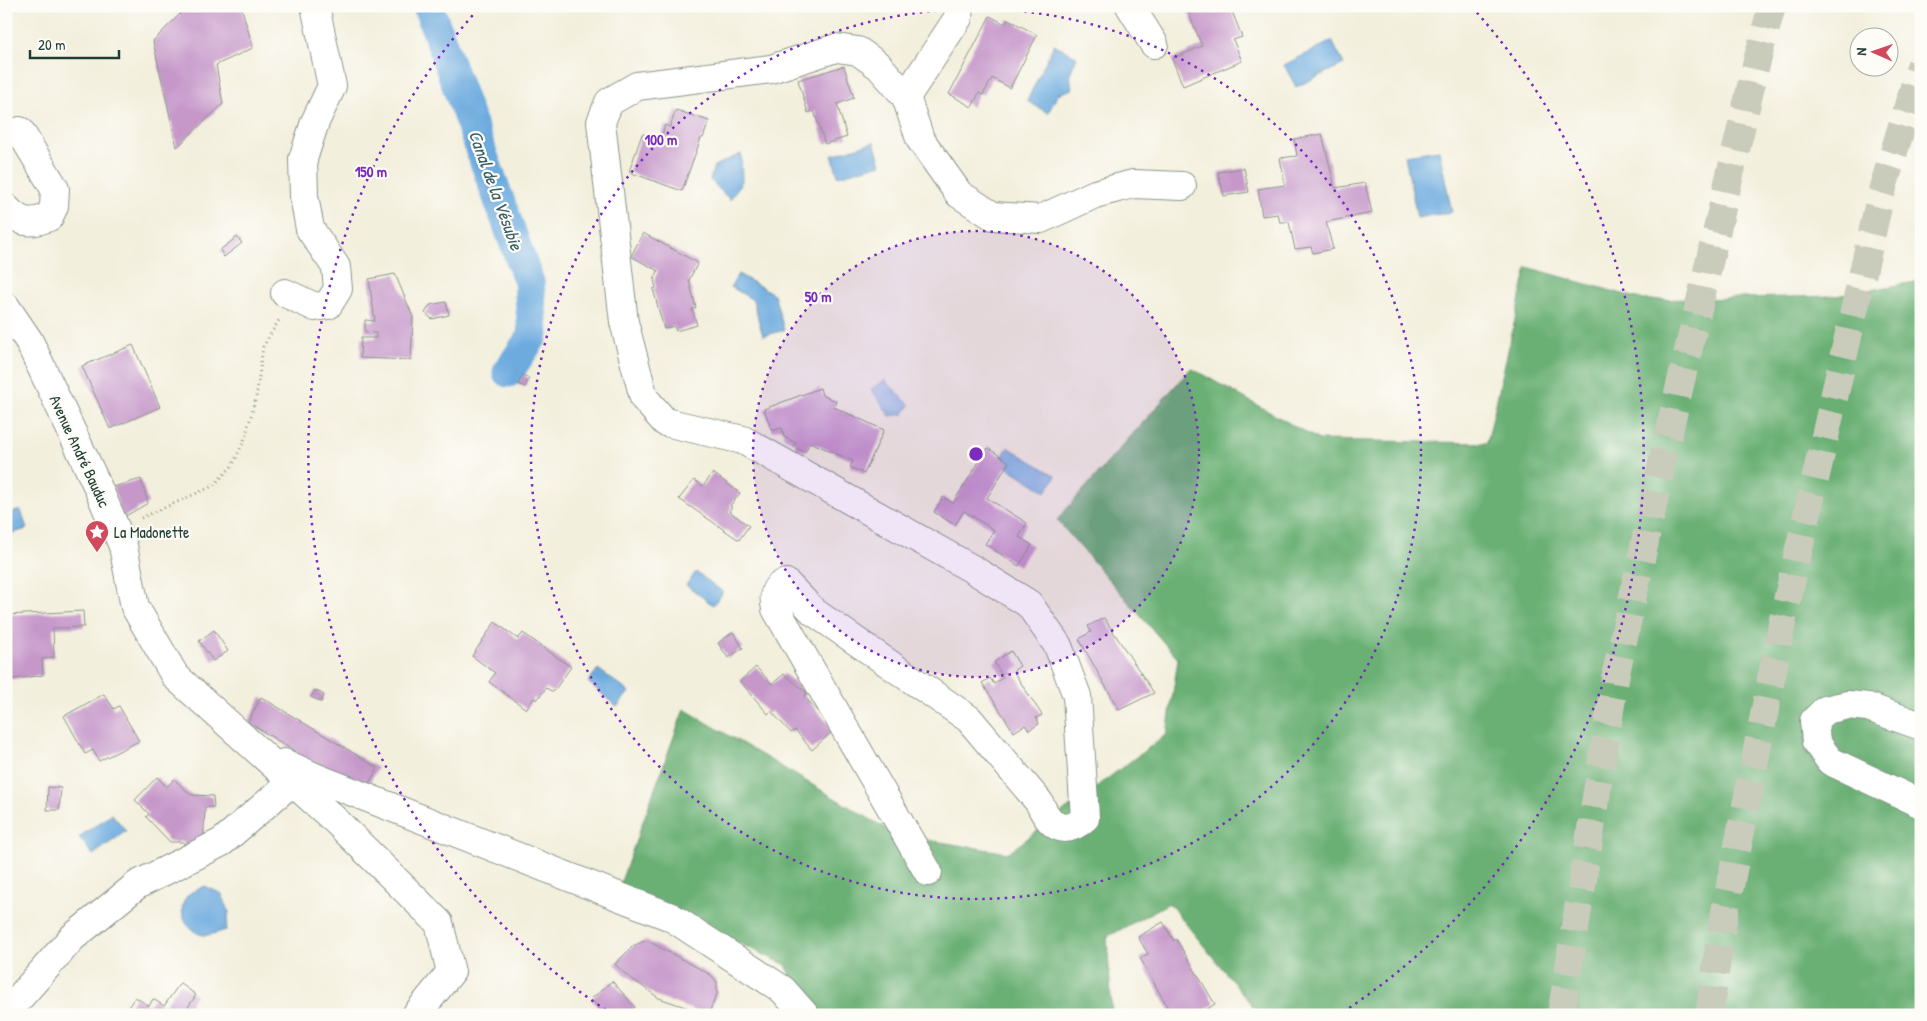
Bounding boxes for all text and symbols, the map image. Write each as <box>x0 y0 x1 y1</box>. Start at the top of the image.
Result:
scale bar <box>30 28 119 60</box>
north arrow <box>1850 28 1900 78</box>
text: 20 m <box>38 34 65 55</box>
text: N <box>1851 47 1870 56</box>
water label: Canal de la Vésubie <box>463 127 529 254</box>
text: 100 m <box>645 129 677 150</box>
text: 150 m <box>355 161 387 182</box>
text: 50 m <box>805 286 831 307</box>
street label: Avenue André Bauduc <box>44 391 116 511</box>
centre of rings <box>967 445 985 463</box>
place icon: La Madonette <box>84 519 110 553</box>
place label: La Madonette <box>114 521 190 543</box>

